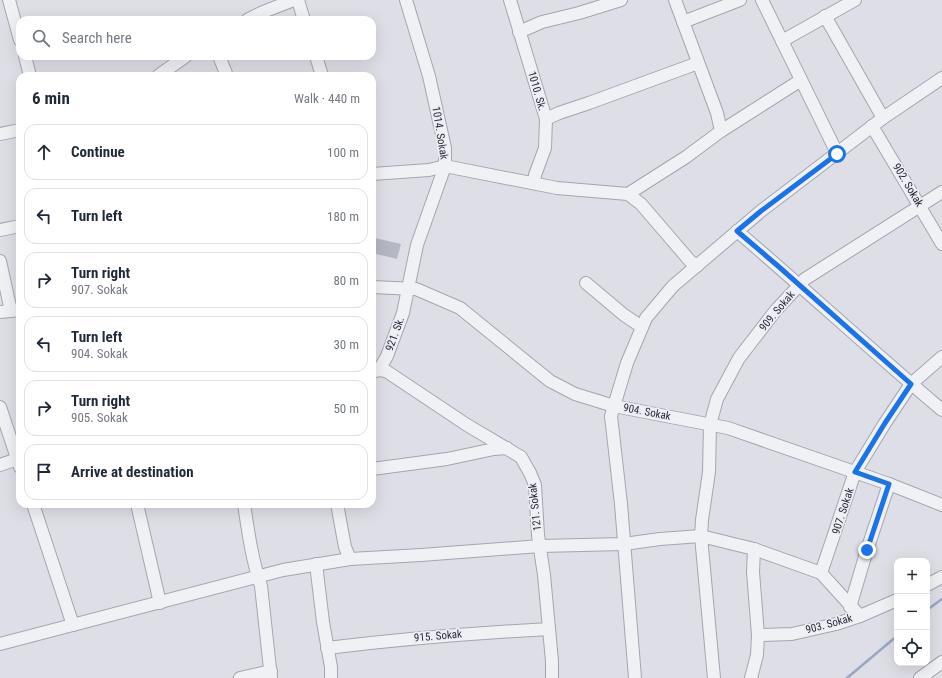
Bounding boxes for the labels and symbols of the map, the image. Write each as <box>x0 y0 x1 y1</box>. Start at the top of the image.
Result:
street label: 1010. Sk. <box>525 70 549 112</box>
street label: 1014. Sokak <box>429 106 451 161</box>
route start <box>828 145 846 163</box>
street label: 902. Sokak <box>890 161 926 209</box>
street label: 909. Sokak <box>757 288 797 334</box>
street label: 921. Sk. <box>383 315 407 353</box>
street label: 904. Sokak <box>622 401 672 423</box>
street label: 121. Sokak <box>526 482 544 532</box>
street label: 907. Sokak <box>829 486 857 536</box>
route end <box>858 541 876 559</box>
street label: 903. Sokak <box>804 611 854 637</box>
street label: 915. Sokak <box>413 627 463 645</box>

